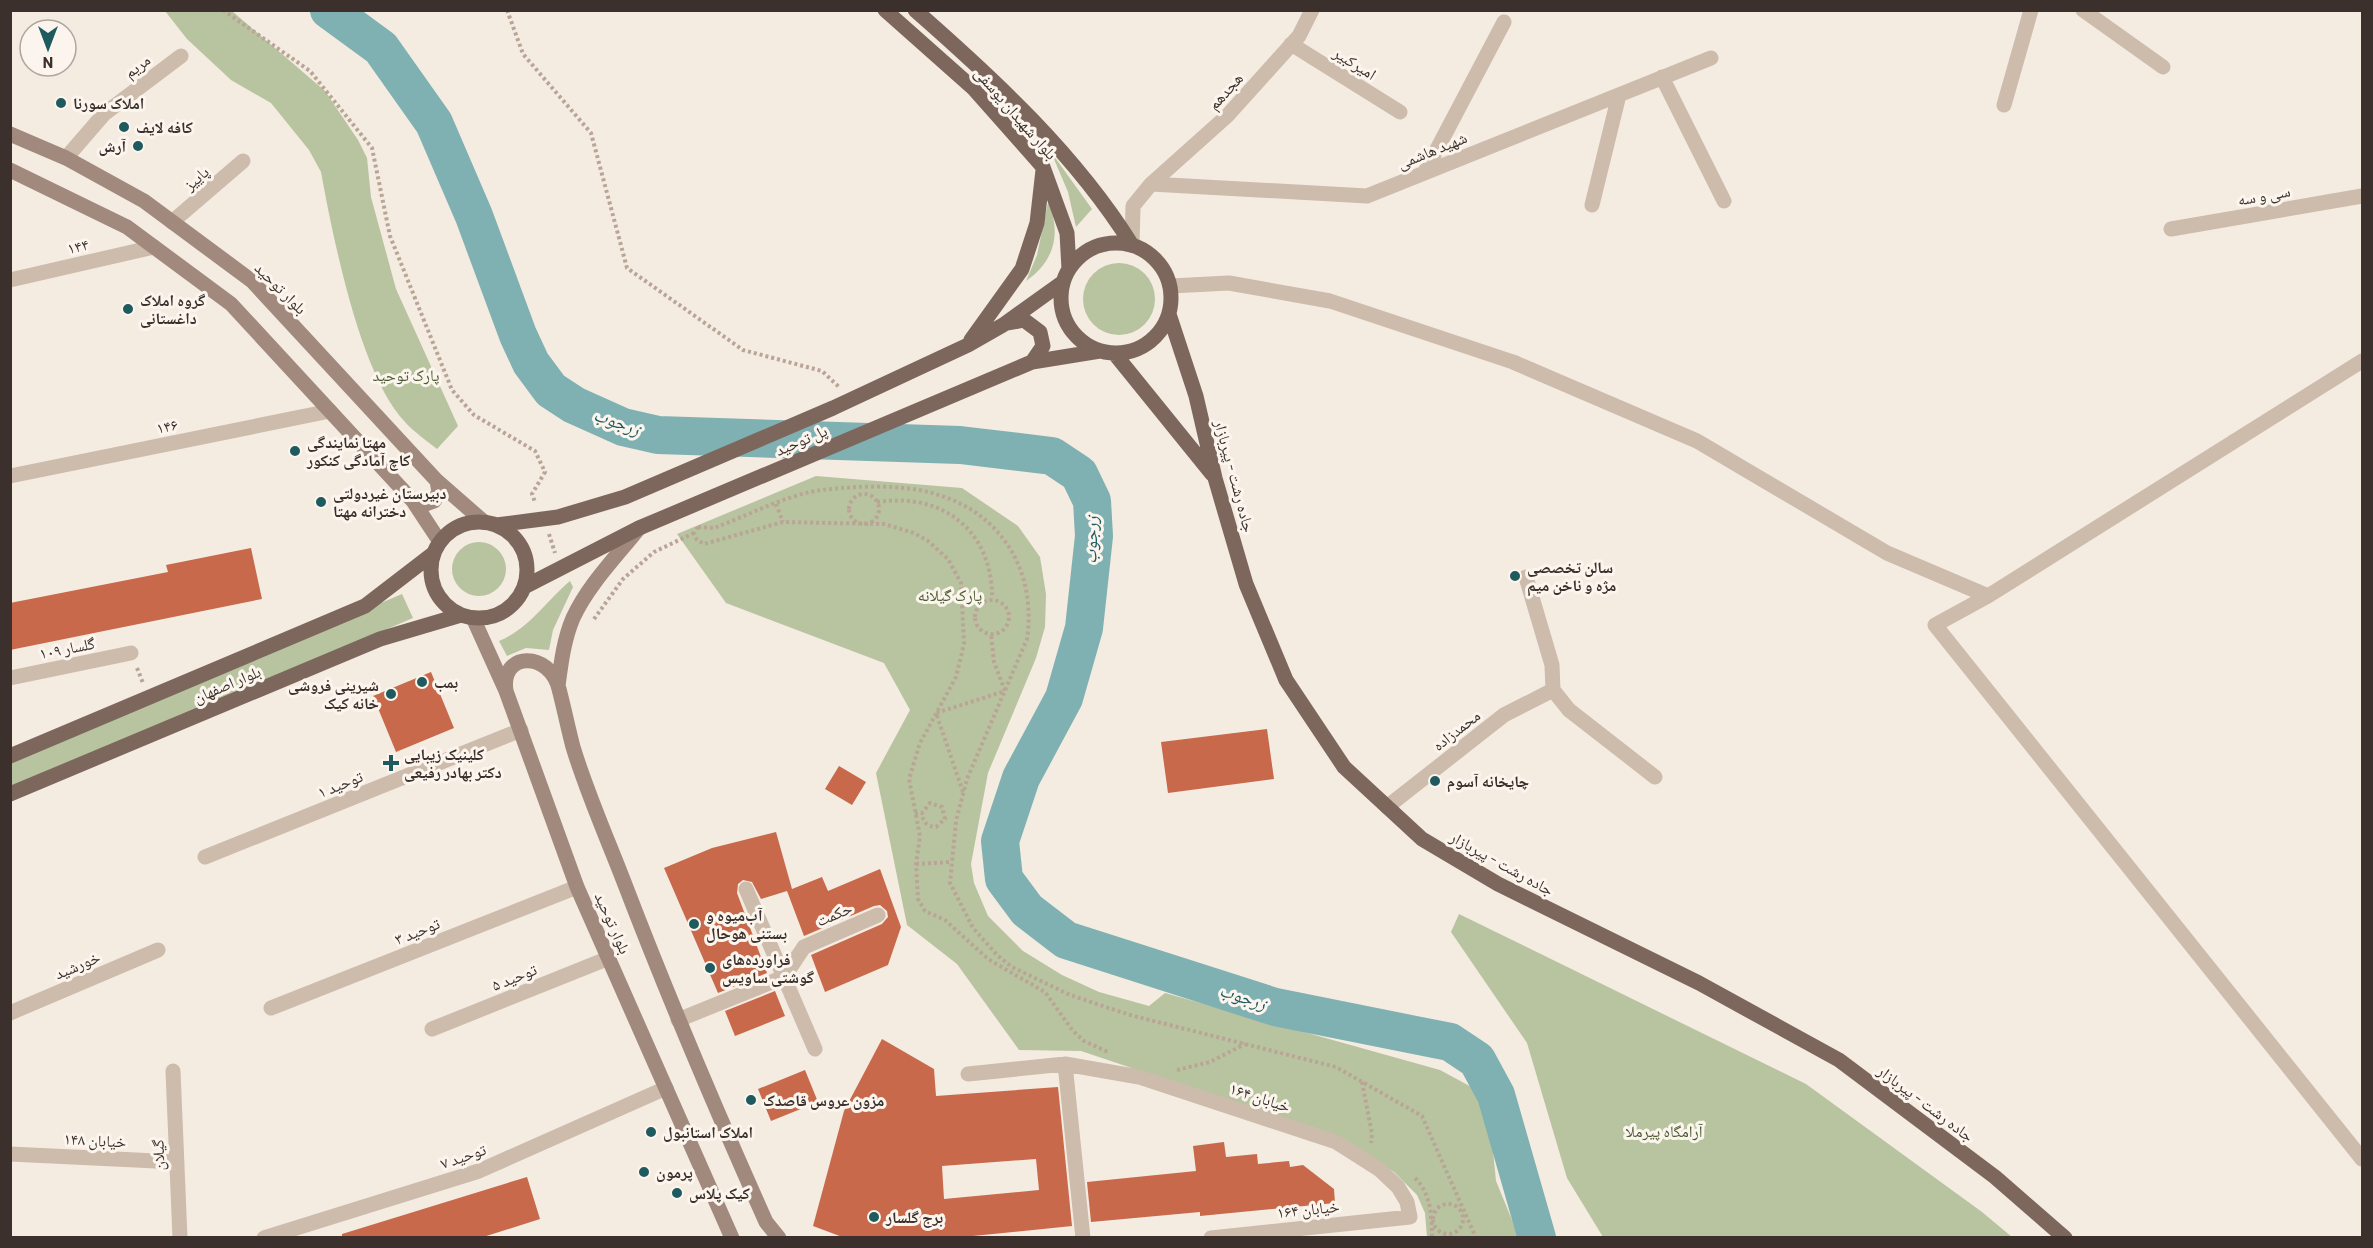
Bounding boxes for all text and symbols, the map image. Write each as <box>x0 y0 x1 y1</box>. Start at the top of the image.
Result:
north arrow <box>18 18 78 78</box>
street label: امیرکبیر <box>1329 42 1380 84</box>
street label: مریم <box>120 50 155 83</box>
text: N <box>43 54 53 73</box>
street label: بلوار شهیدان یوسفی <box>970 63 1062 164</box>
street label: هجدهم <box>1203 68 1248 114</box>
place label: املاک سورنا <box>73 93 144 112</box>
marker: املاک سورنا <box>54 96 68 110</box>
place label: کافه لایف <box>136 117 193 136</box>
marker: کافه لایف <box>117 120 131 134</box>
street label: شهید هاشمی <box>1394 127 1470 174</box>
place label: آرش <box>98 136 127 156</box>
marker: آرش <box>131 139 145 153</box>
street label: پاییز <box>178 161 213 195</box>
street label: سی و سه <box>2236 181 2292 210</box>
street label: ۱۴۴ <box>65 234 91 257</box>
street label: بلوار توحید <box>251 258 311 318</box>
place label: گروه املاک داغستانی <box>140 290 205 328</box>
marker: گروه املاک داغستانی <box>121 302 135 316</box>
park label: پارک توحید <box>373 365 440 385</box>
water label: زرجوب <box>591 403 646 441</box>
street label: ۱۴۶ <box>154 414 179 437</box>
street label: جاده رشت - پیربازار <box>1210 417 1260 534</box>
street label: پل توحید <box>772 420 831 461</box>
place label: مهتا نمایندگی کاچ آمادگی کنکور <box>306 432 410 471</box>
marker: مهتا نمایندگی کاچ آمادگی کنکور <box>288 444 302 458</box>
place label: دبیرستان غیردولتی دخترانه مهتا <box>333 483 446 521</box>
marker: دبیرستان غیردولتی دخترانه مهتا <box>314 495 328 509</box>
water label: زرجوب <box>1078 513 1102 564</box>
place label: سالن تخصصی مژه و ناخن میم <box>1527 557 1616 597</box>
marker: سالن تخصصی مژه و ناخن میم <box>1508 569 1522 583</box>
park label: پارک گیلانه <box>918 585 982 605</box>
street label: گلسار ۱۰۹ <box>38 633 97 663</box>
street label: بلوار اصفهان <box>190 661 264 708</box>
place label: بمب <box>434 672 458 692</box>
place label: شیرینی فروشی خانه کیک <box>288 675 379 712</box>
marker: بمب <box>415 675 429 689</box>
marker: شیرینی فروشی خانه کیک <box>384 687 398 701</box>
street label: محمدزاده <box>1428 705 1484 755</box>
place label: کلینیک زیبایی دکتر بهادر رفیعی <box>404 744 502 782</box>
marker: کلینیک زیبایی دکتر بهادر رفیعی <box>382 754 400 772</box>
street label: توحید ۱ <box>315 766 366 802</box>
place label: چایخانه آسوم <box>1447 771 1529 793</box>
marker: چایخانه آسوم <box>1428 774 1442 788</box>
street label: جاده رشت - پیربازار <box>1446 826 1557 900</box>
street label: بلوار توحید <box>591 889 635 957</box>
street label: حکمت <box>813 898 855 930</box>
place label: آب‌میوه و بستنی هوحال <box>706 905 787 943</box>
street label: توحید ۳ <box>392 913 443 949</box>
marker: آب‌میوه و بستنی هوحال <box>687 917 701 931</box>
street label: خورشید <box>51 946 103 984</box>
place label: فراورده‌های گوشتی ساویس <box>722 949 814 987</box>
street label: توحید ۵ <box>489 959 540 995</box>
marker: فراورده‌های گوشتی ساویس <box>703 961 717 975</box>
water label: زرجوب <box>1217 978 1272 1015</box>
street label: جاده رشت - پیربازار <box>1873 1060 1978 1146</box>
street label: خیابان ۱۶۴ <box>1227 1078 1293 1117</box>
place label: مزون عروس قاصدک <box>763 1090 884 1110</box>
marker: مزون عروس قاصدک <box>744 1093 758 1107</box>
park label: آرامگاه پیرملا <box>1626 1121 1703 1141</box>
place label: املاک استانبول <box>663 1122 753 1142</box>
marker: املاک استانبول <box>644 1125 658 1139</box>
street label: خیابان ۱۴۸ <box>63 1128 127 1153</box>
street label: گیلان <box>147 1139 170 1171</box>
street label: توحید ۷ <box>438 1139 489 1173</box>
place label: پرمون <box>656 1162 693 1182</box>
marker: پرمون <box>637 1165 651 1179</box>
place label: کیک پلاس <box>689 1183 750 1203</box>
marker: کیک پلاس <box>670 1186 684 1200</box>
street label: ۱۶۴ خیابان <box>1276 1196 1340 1223</box>
place label: برج گلسار <box>885 1207 943 1228</box>
marker: برج گلسار <box>867 1210 881 1224</box>

